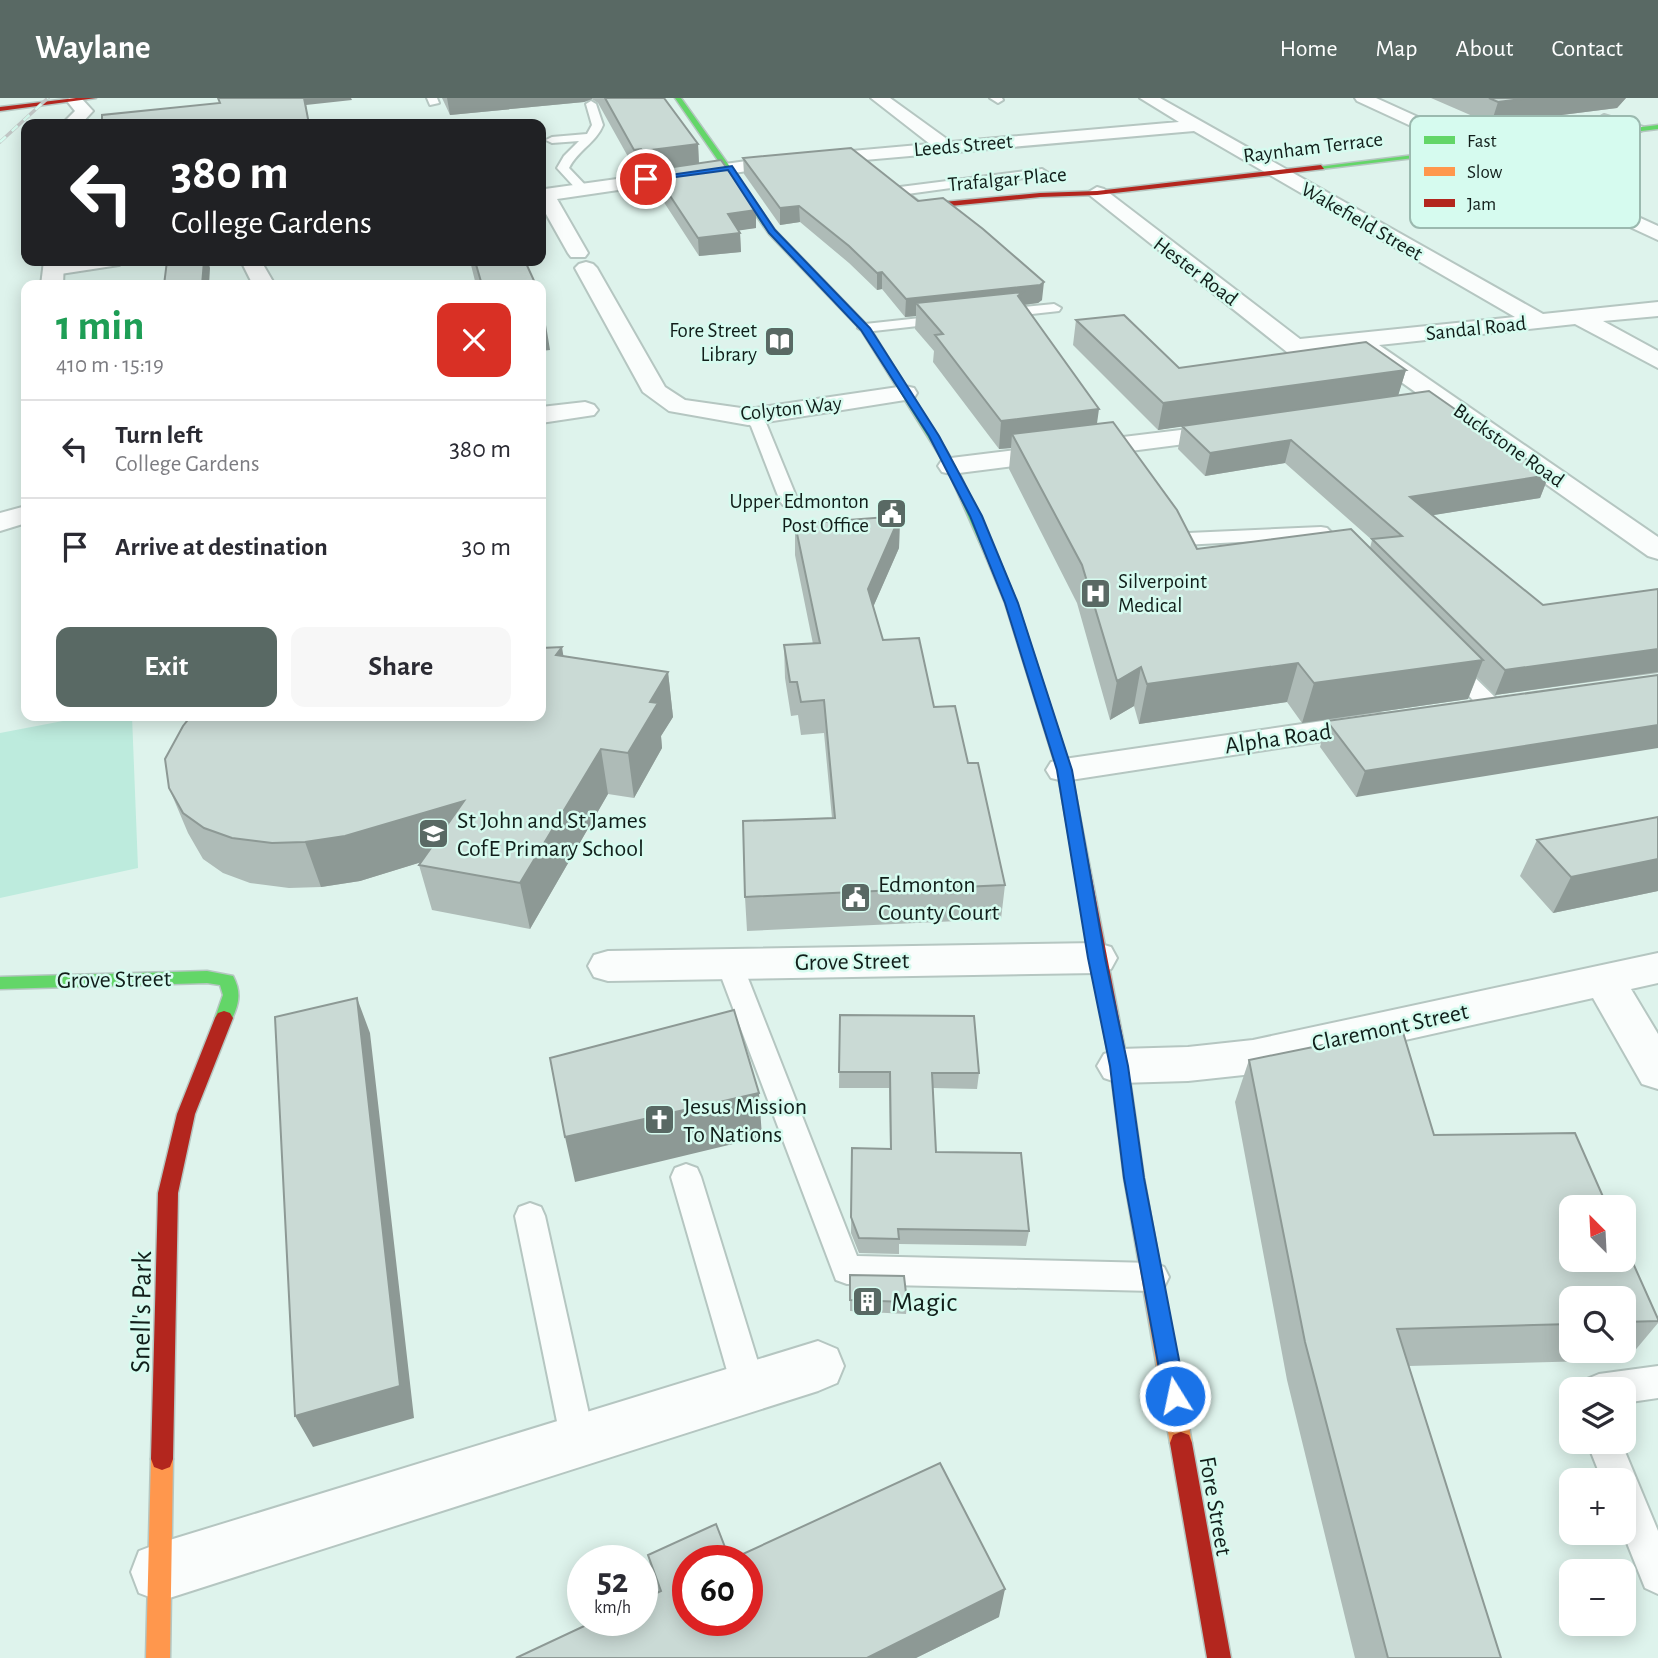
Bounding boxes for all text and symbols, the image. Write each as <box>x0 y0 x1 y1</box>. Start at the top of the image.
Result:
text: Waylane <box>35 32 151 65</box>
text: Home <box>1280 37 1338 61</box>
text: Map <box>1376 37 1418 61</box>
text: About <box>1456 37 1513 61</box>
text: Contact <box>1551 37 1623 61</box>
legend <box>1410 116 1640 228</box>
street label: Raynham Terrace <box>1242 129 1384 166</box>
street label: Leeds Street <box>913 131 1014 160</box>
text: Fast <box>1467 132 1497 151</box>
icon: left <box>56 147 147 238</box>
text: 380 m <box>171 149 289 198</box>
pin <box>616 149 676 209</box>
icon: arrive <box>627 160 665 198</box>
text: Slow <box>1467 163 1503 182</box>
street label: Trafalgar Place <box>947 164 1067 195</box>
street label: Wakefield Street <box>1297 178 1426 265</box>
text: Jam <box>1467 195 1496 214</box>
text: College Gardens <box>171 207 372 239</box>
street label: Hester Road <box>1150 233 1242 310</box>
button: close <box>437 303 511 377</box>
text: 1 min <box>56 305 145 347</box>
street label: Sandal Road <box>1425 313 1527 344</box>
place label: Fore Street Library <box>669 320 757 365</box>
library icon: Fore Street Library <box>763 325 797 359</box>
text: 410 m · 15:19 <box>56 354 164 377</box>
street label: Colyton Way <box>739 393 843 424</box>
street label: Buckstone Road <box>1450 400 1568 491</box>
text: Turn left <box>115 422 203 448</box>
icon: left <box>56 430 94 468</box>
text: 380 m <box>449 436 511 462</box>
text: College Gardens <box>115 453 259 476</box>
place label: Upper Edmonton Post Office <box>729 491 869 536</box>
public building icon: Upper Edmonton Post Office <box>875 496 909 530</box>
icon: arrive <box>56 528 94 566</box>
text: Arrive at destination <box>115 534 328 560</box>
text: 30 m <box>461 534 511 560</box>
place label: Silverpoint Medical <box>1118 571 1207 616</box>
hospital icon: Silverpoint Medical <box>1078 576 1112 610</box>
button: Exit <box>56 627 277 707</box>
button: Share <box>291 627 511 707</box>
street label: Alpha Road <box>1223 720 1333 758</box>
place label: St John and St James CofE Primary School <box>457 809 647 861</box>
school or university icon: St John and St James CofE Primary School <box>417 817 451 851</box>
place label: Edmonton County Court <box>878 873 1000 925</box>
public building icon: Edmonton County Court <box>838 881 872 915</box>
street label: Grove Street <box>795 949 910 975</box>
street label: Grove Street <box>57 967 172 993</box>
street label: Claremont Street <box>1310 1000 1471 1056</box>
place label: Jesus Mission To Nations <box>683 1095 807 1147</box>
church icon: Jesus Mission To Nations <box>643 1103 677 1137</box>
north arrow <box>1559 1195 1636 1272</box>
map controls <box>1559 1195 1636 1636</box>
street label: Snell's Park <box>127 1251 157 1373</box>
building icon: Magic <box>851 1284 885 1318</box>
button: search <box>1559 1286 1636 1363</box>
place label: Magic <box>891 1289 957 1317</box>
position arrow <box>1138 1359 1212 1433</box>
button: layers <box>1559 1377 1636 1454</box>
street label: Fore Street <box>1194 1455 1236 1558</box>
button: + <box>1559 1468 1636 1545</box>
speed limit sign: 60 <box>672 1545 763 1636</box>
button: − <box>1559 1559 1636 1636</box>
text: 52 <box>597 1564 628 1599</box>
text: km/h <box>594 1599 631 1617</box>

